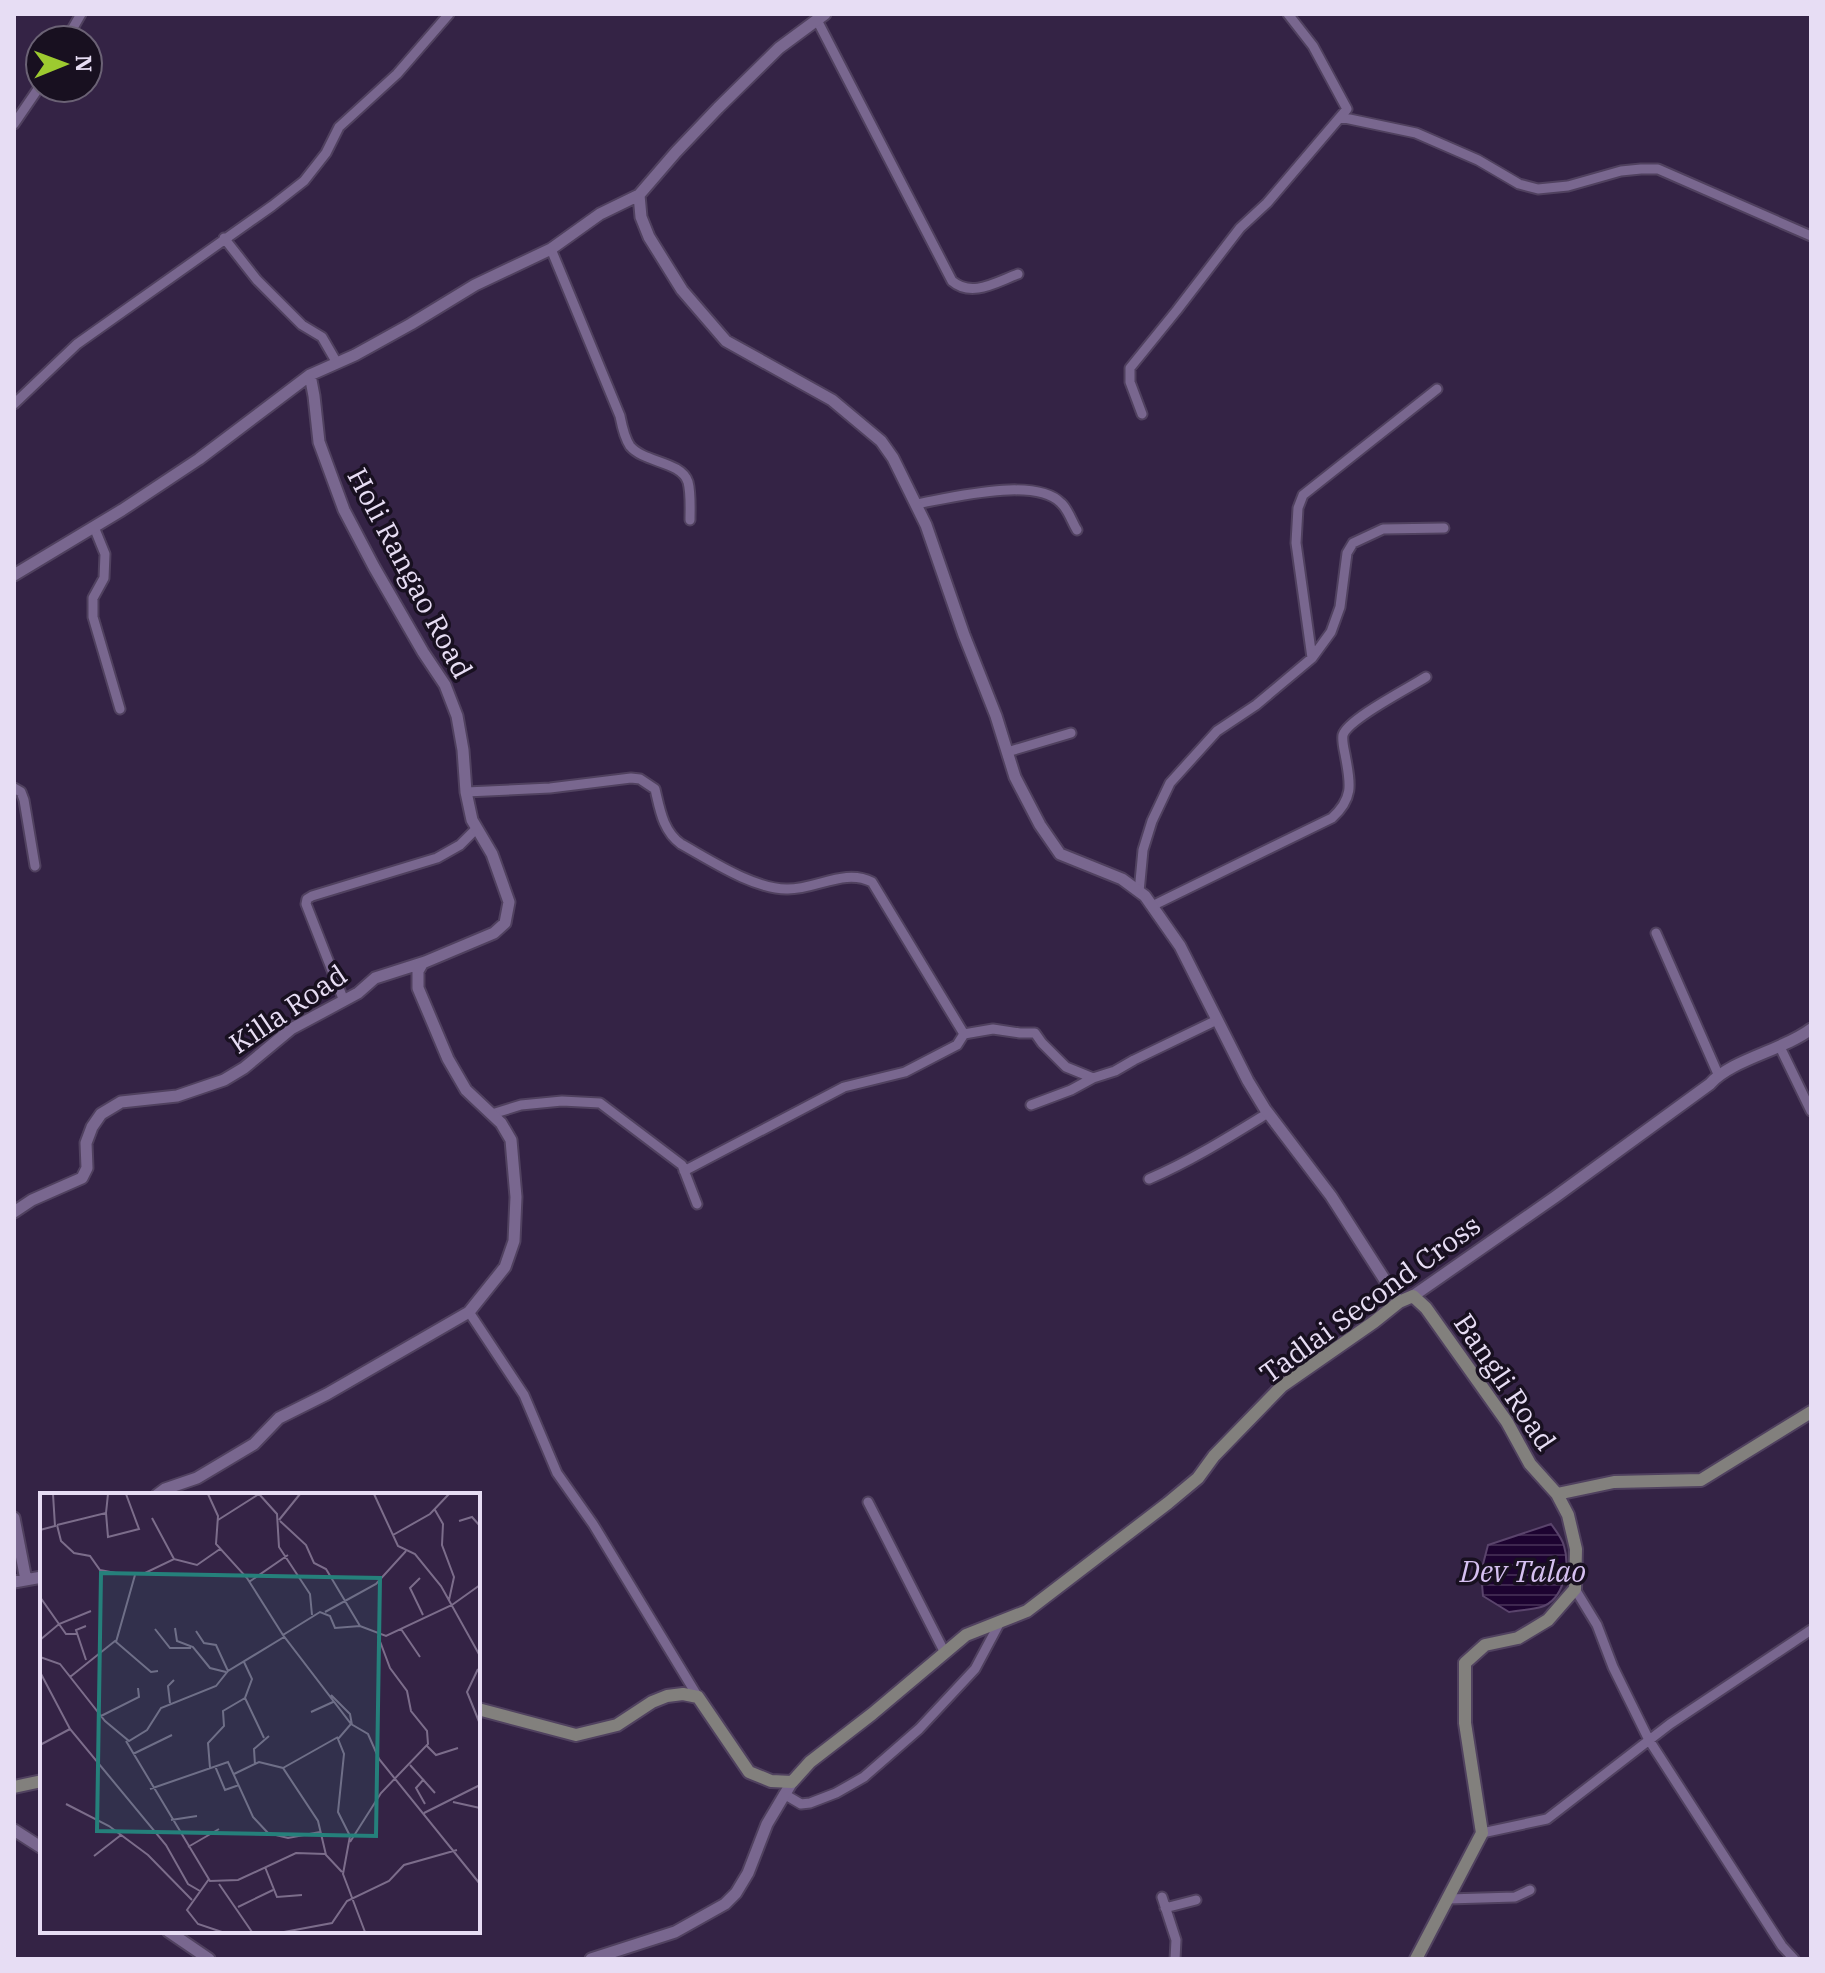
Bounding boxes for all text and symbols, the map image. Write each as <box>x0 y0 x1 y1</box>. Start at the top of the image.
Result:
north arrow <box>24 24 104 104</box>
text: N <box>70 55 99 73</box>
street label: Holi Rangao Road <box>339 461 481 684</box>
street label: Killa Road <box>222 956 354 1061</box>
street label: Tadlai Second Cross <box>1252 1206 1488 1391</box>
street label: Bangli Road <box>1446 1306 1565 1457</box>
inset map <box>40 1493 480 1933</box>
water label: Dev Talao <box>1459 1551 1586 1590</box>

